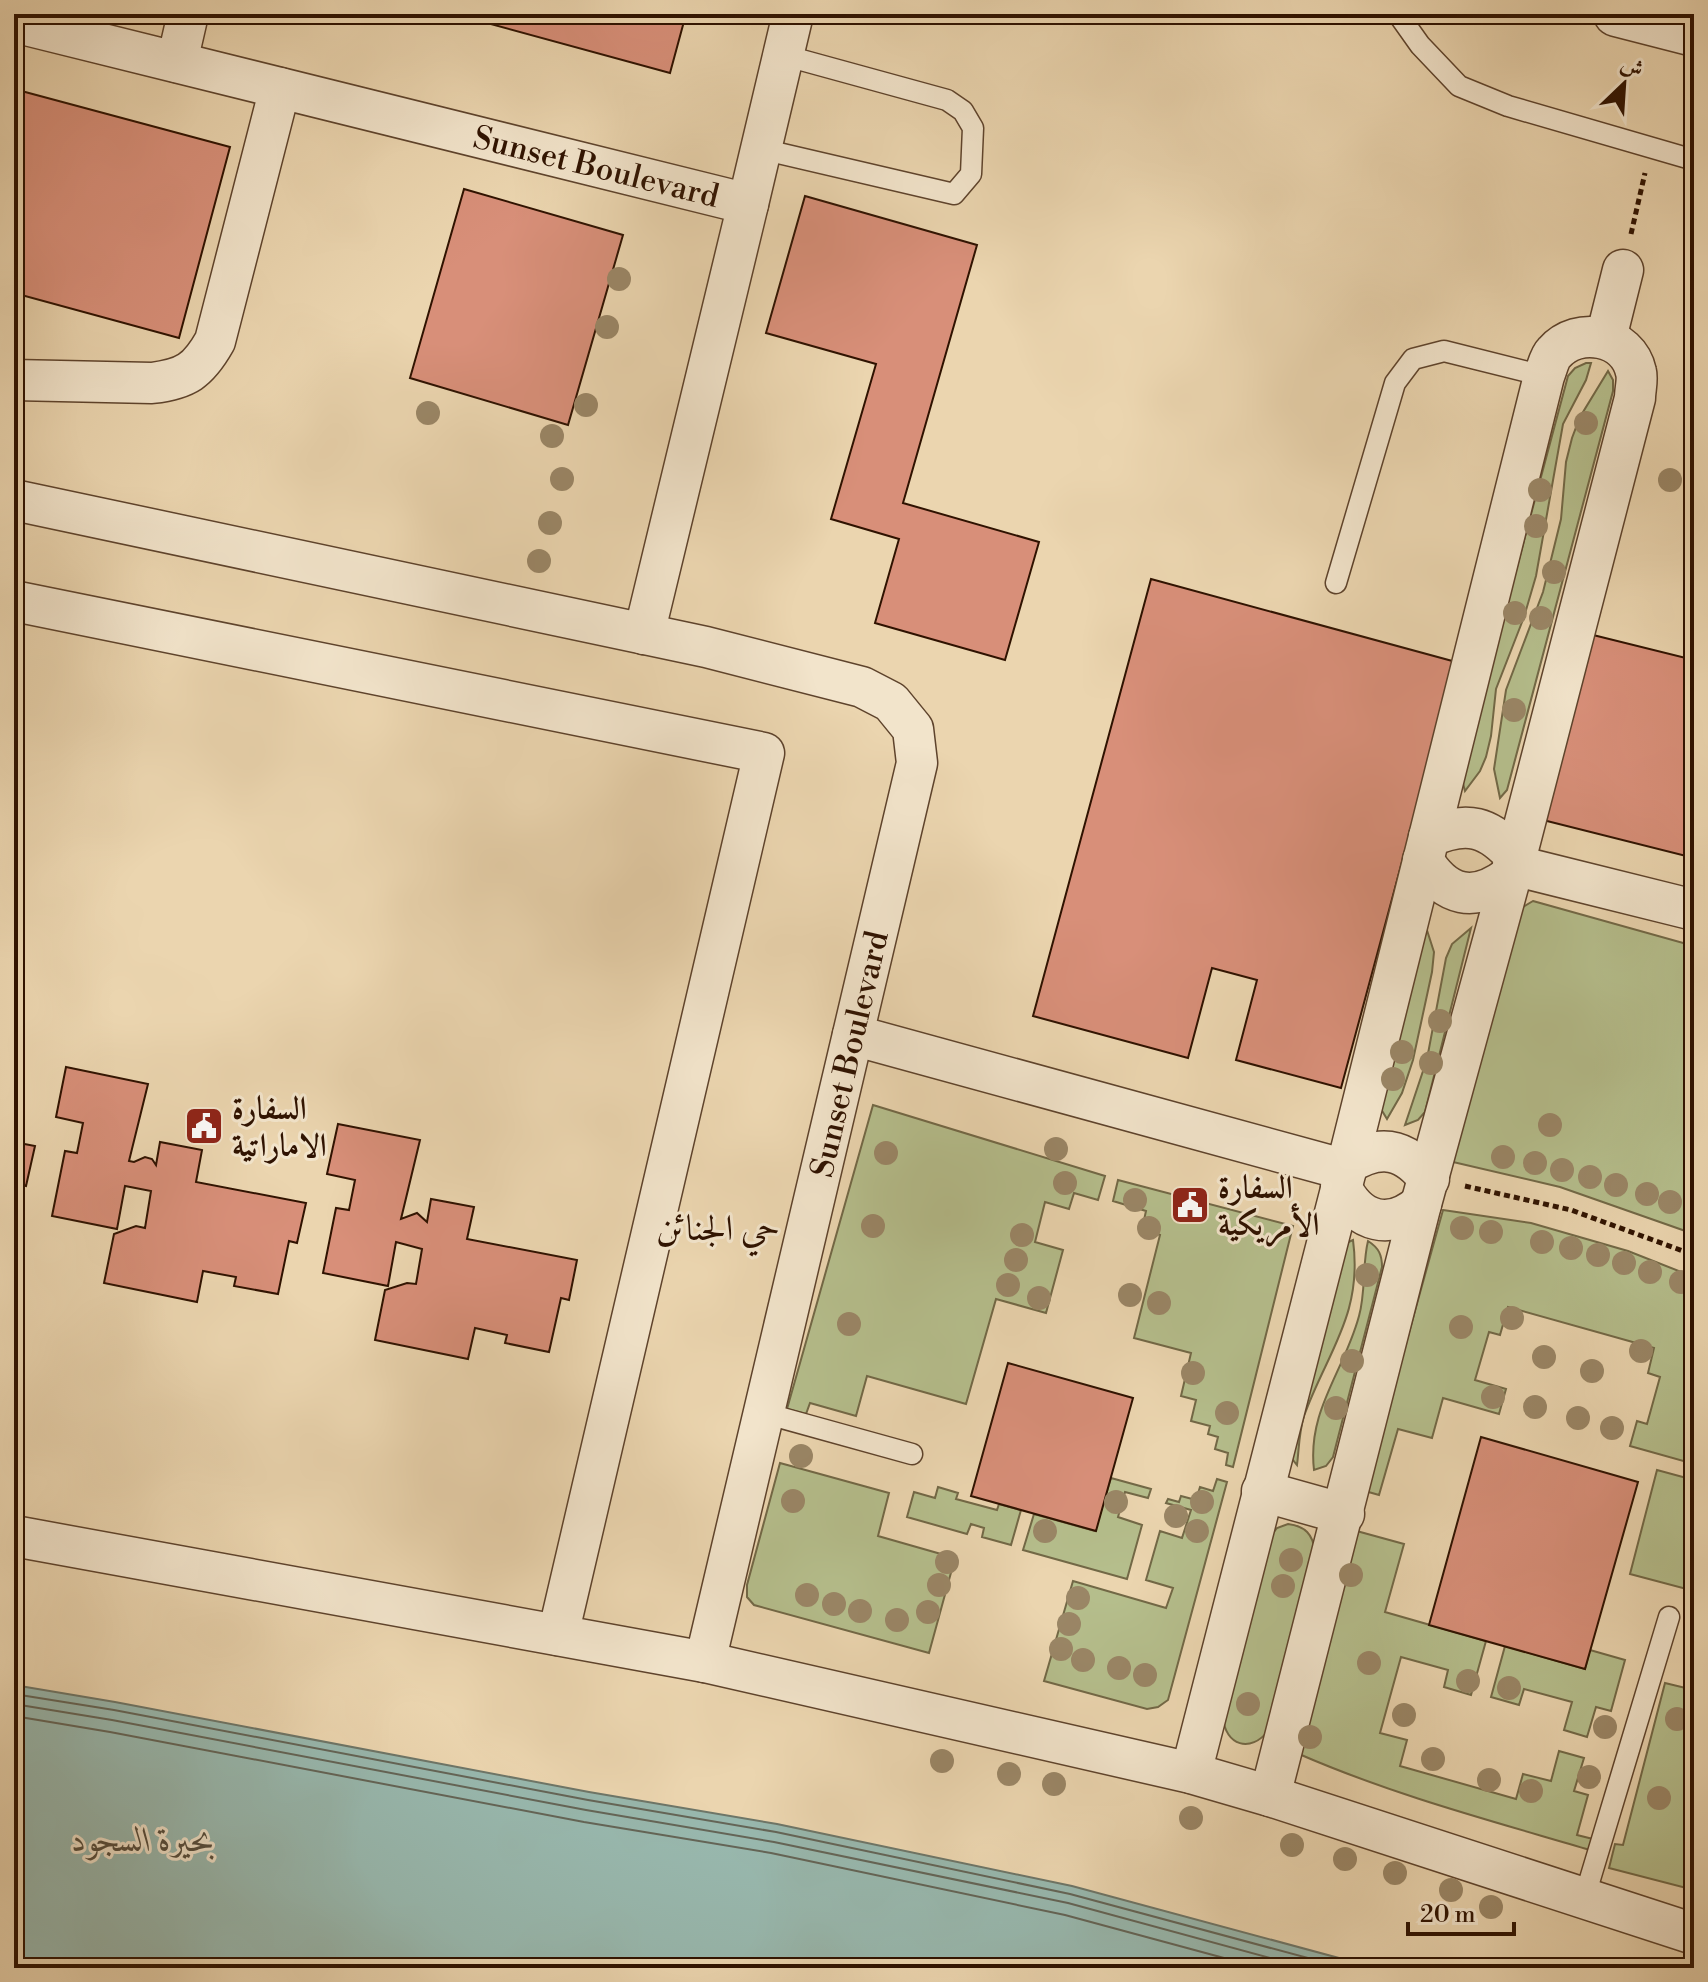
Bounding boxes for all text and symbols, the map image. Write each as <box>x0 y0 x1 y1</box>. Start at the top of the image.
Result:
north arrow <box>1584 44 1664 124</box>
text: ش <box>1616 50 1647 84</box>
street label: Sunset Boulevard <box>469 118 723 217</box>
street label: Sunset Boulevard <box>802 927 898 1181</box>
place label: السفارة الاماراتية <box>232 1089 327 1166</box>
public building icon: السفارة الاماراتية <box>183 1105 225 1147</box>
place label: السفارة الأمريكية <box>1218 1168 1319 1247</box>
public building icon: السفارة الأمريكية <box>1169 1184 1211 1226</box>
district label: حي الجنائن <box>656 1207 780 1257</box>
water label: بحيرة السجود <box>71 1820 215 1862</box>
scale bar <box>1408 1886 1514 1936</box>
text: 20 m <box>1420 1900 1476 1930</box>

